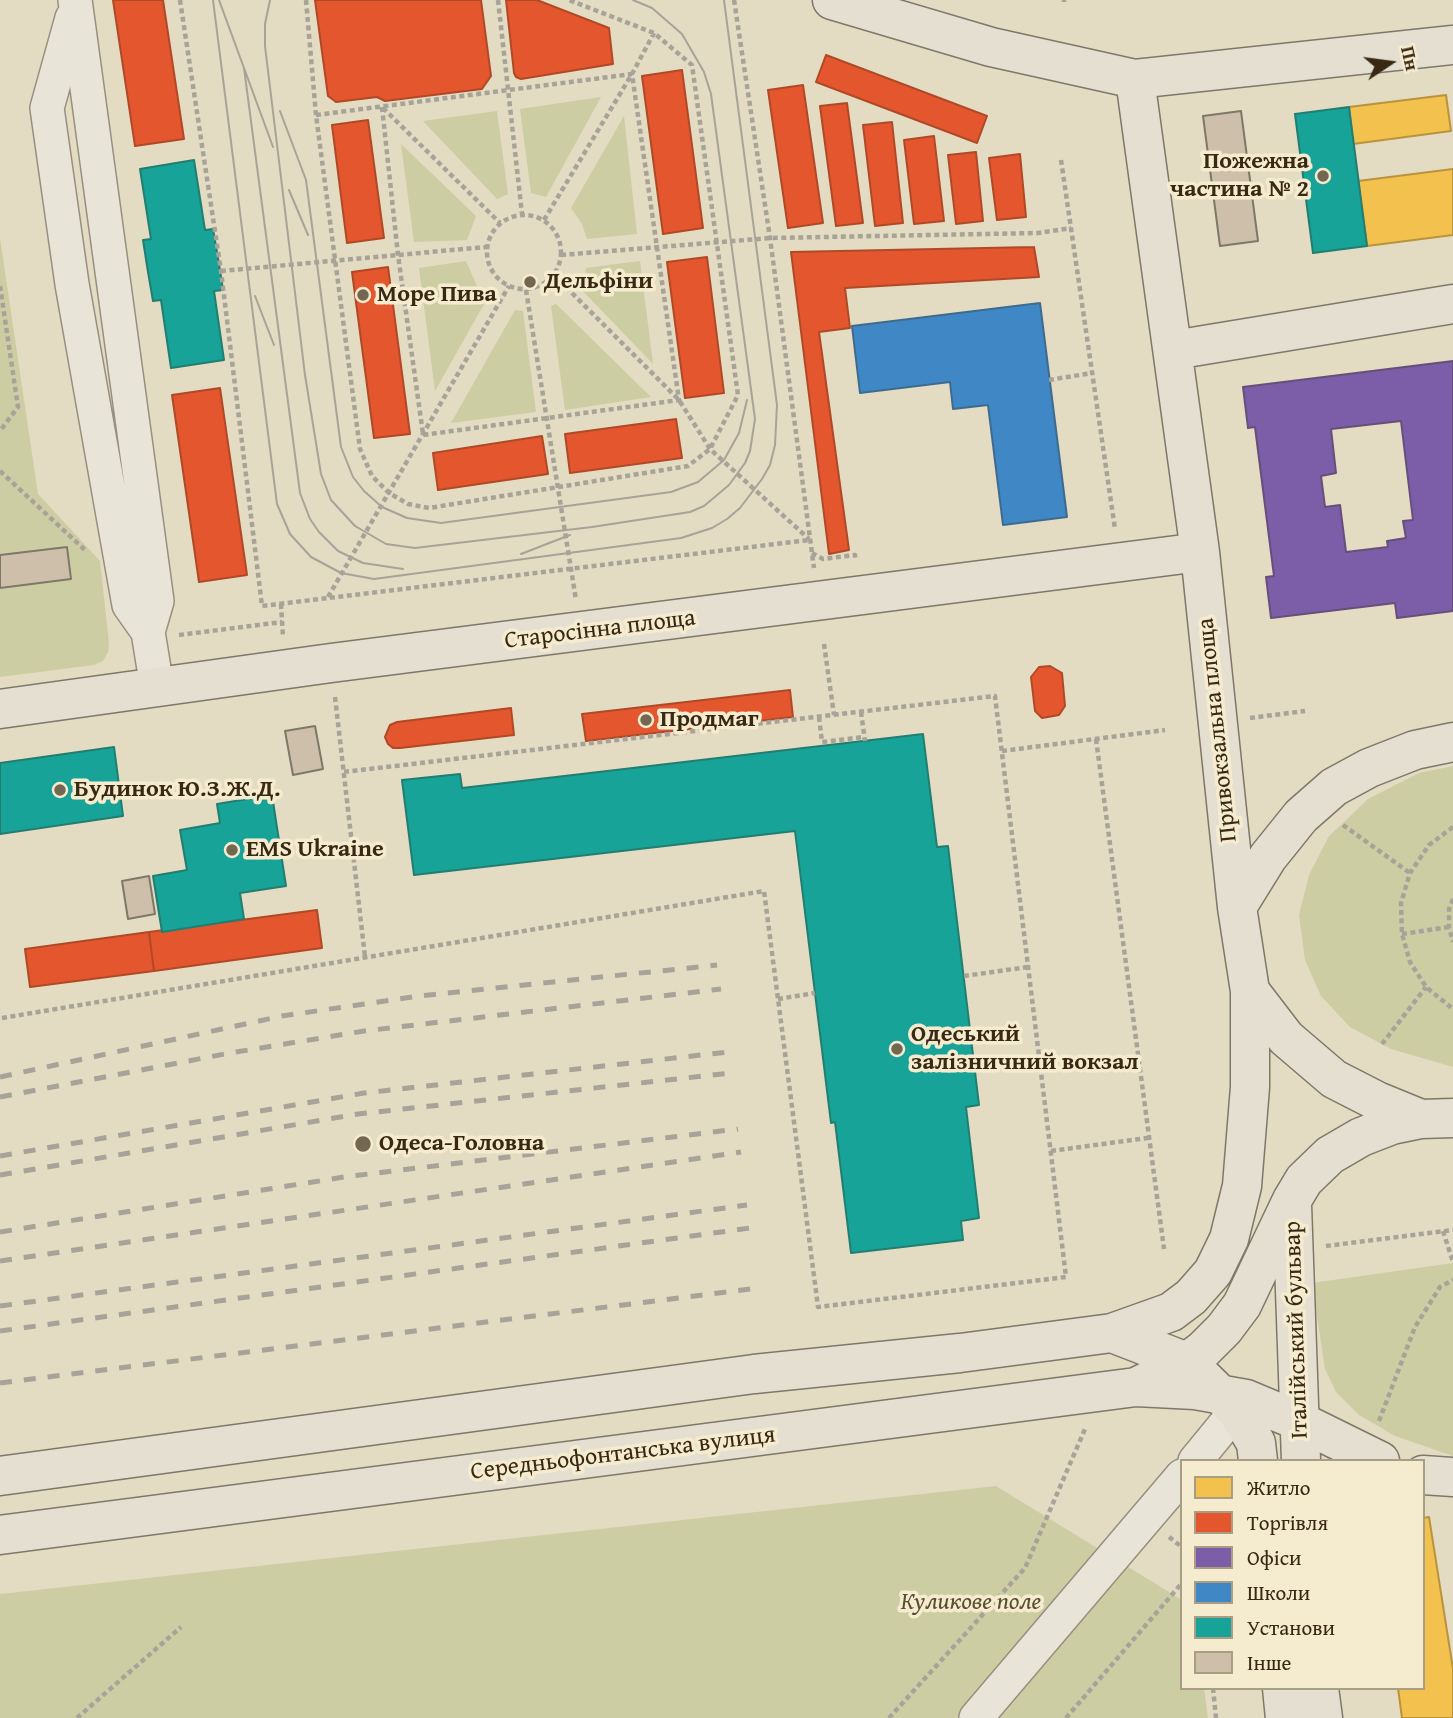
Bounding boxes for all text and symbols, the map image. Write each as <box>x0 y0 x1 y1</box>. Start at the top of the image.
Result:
north arrow <box>1355 28 1425 98</box>
text: Пн <box>1394 43 1427 73</box>
place label: Пожежна частина № 2 <box>1170 148 1309 204</box>
marker: Пожежна частина № 2 <box>1315 168 1331 184</box>
place label: Дельфіни <box>544 268 653 296</box>
marker: Дельфіни <box>522 274 538 290</box>
place label: Море Пива <box>377 281 497 309</box>
marker: Море Пива <box>355 287 371 303</box>
street label: Старосінна площа <box>503 604 697 656</box>
street label: Привокзальна площа <box>1192 617 1244 843</box>
place label: Продмаг <box>660 706 758 734</box>
marker: Продмаг <box>638 712 654 728</box>
place label: Будинок Ю.З.Ж.Д. <box>74 776 281 804</box>
marker: Будинок Ю.З.Ж.Д. <box>52 782 68 798</box>
place label: EMS Ukraine <box>246 836 384 864</box>
marker: EMS Ukraine <box>224 842 240 858</box>
place label: Одеський залізничний вокзал <box>911 1021 1139 1077</box>
marker: Одеський залізничний вокзал <box>889 1041 905 1057</box>
place label: Одеса-Головна <box>379 1130 544 1158</box>
marker: Одеса-Головна <box>353 1134 373 1154</box>
street label: Італійський бульвар <box>1279 1221 1315 1439</box>
street label: Середньофонтанська вулиця <box>469 1421 777 1487</box>
legend <box>1180 1459 1425 1690</box>
text: Житло <box>1247 1472 1311 1503</box>
text: Торгівля <box>1247 1507 1328 1538</box>
text: Офіси <box>1247 1542 1302 1573</box>
text: Школи <box>1247 1577 1310 1608</box>
park label: Куликове поле <box>901 1589 1041 1617</box>
text: Установи <box>1247 1612 1335 1643</box>
text: Інше <box>1247 1647 1291 1678</box>

